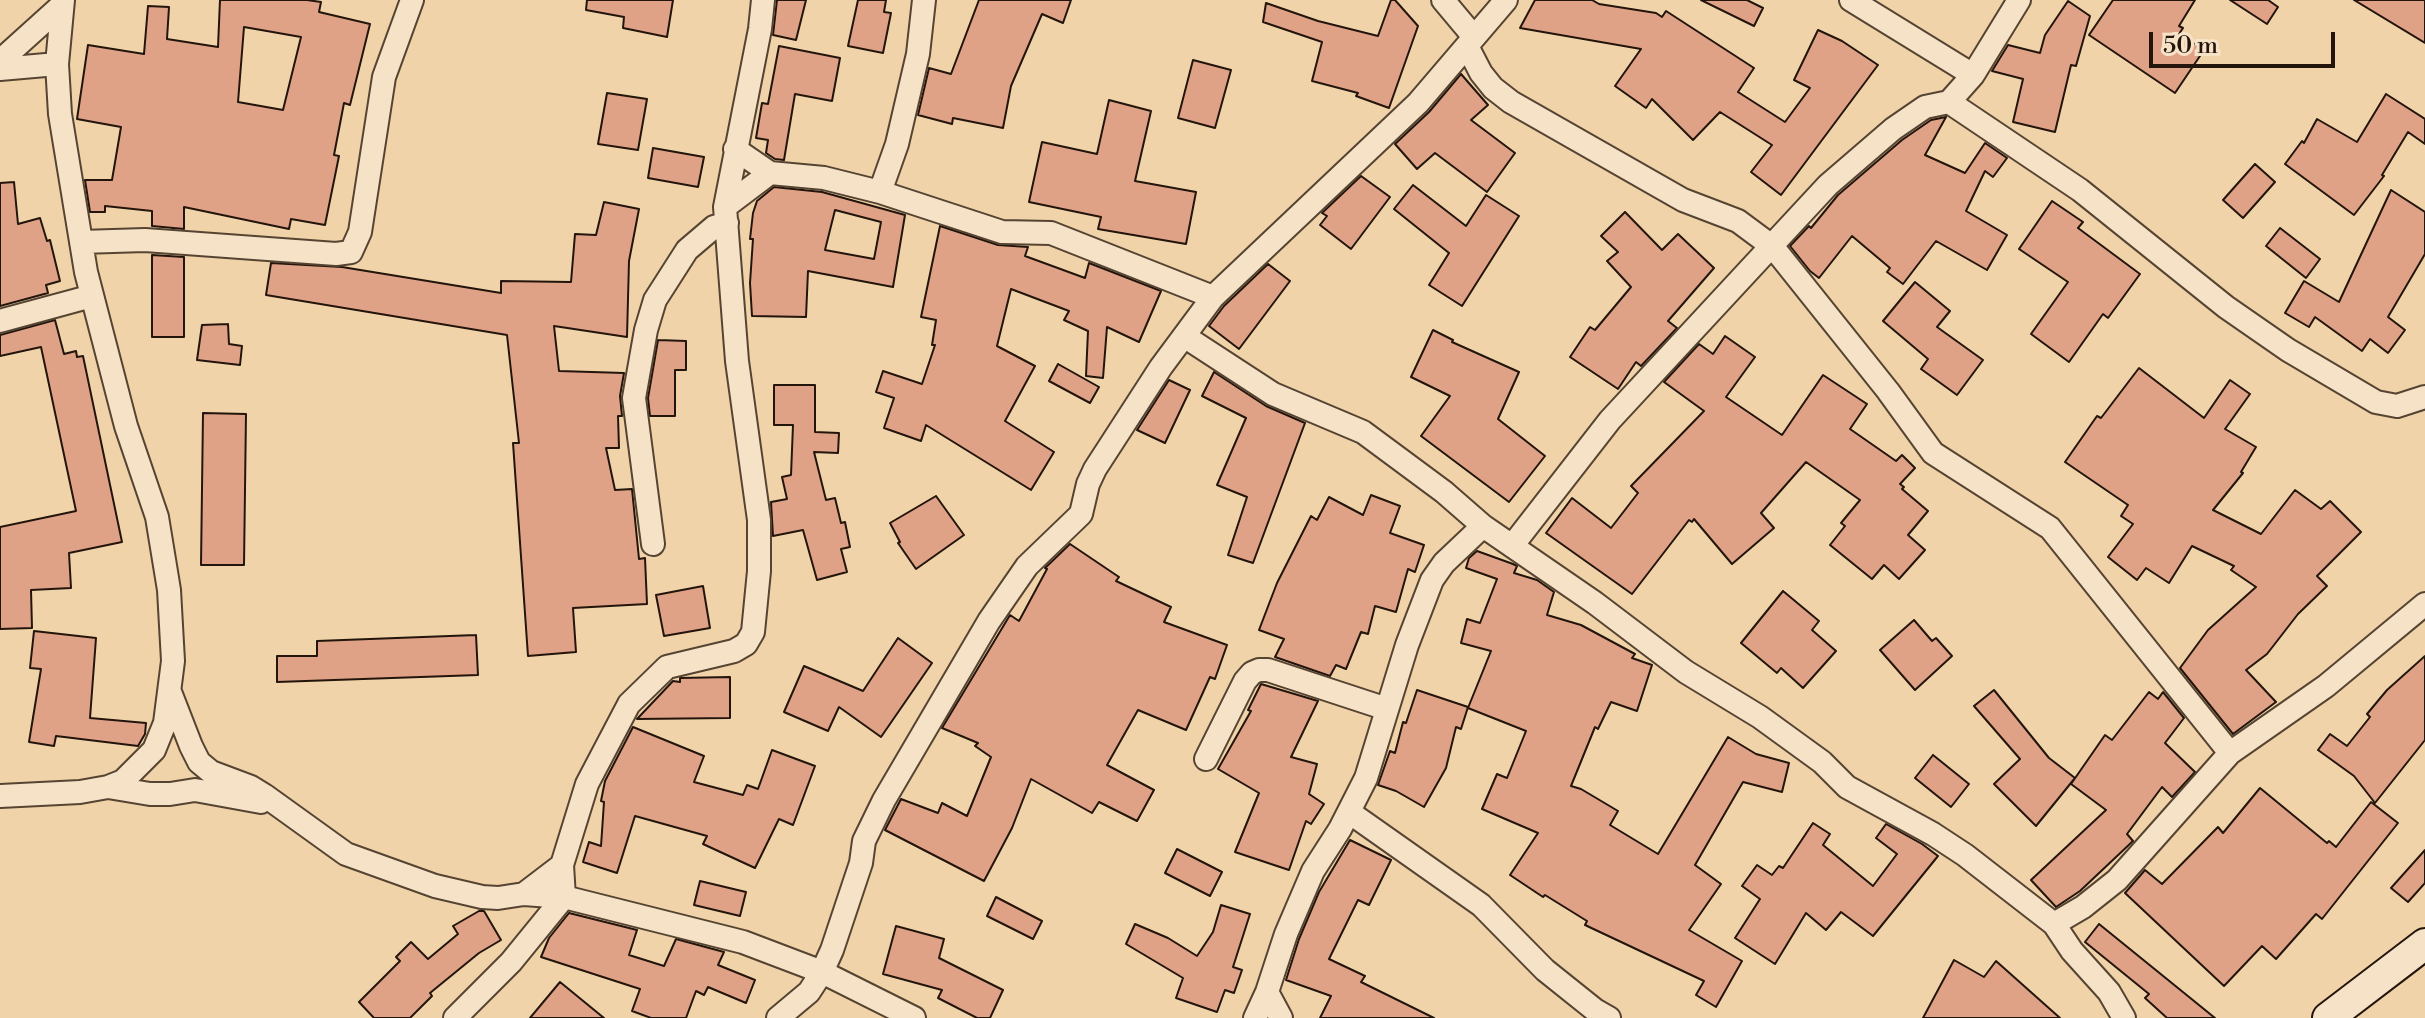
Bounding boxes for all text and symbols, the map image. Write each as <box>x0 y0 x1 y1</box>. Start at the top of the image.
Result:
scale bar <box>2153 16 2339 66</box>
text: 50 m <box>2163 31 2218 61</box>

